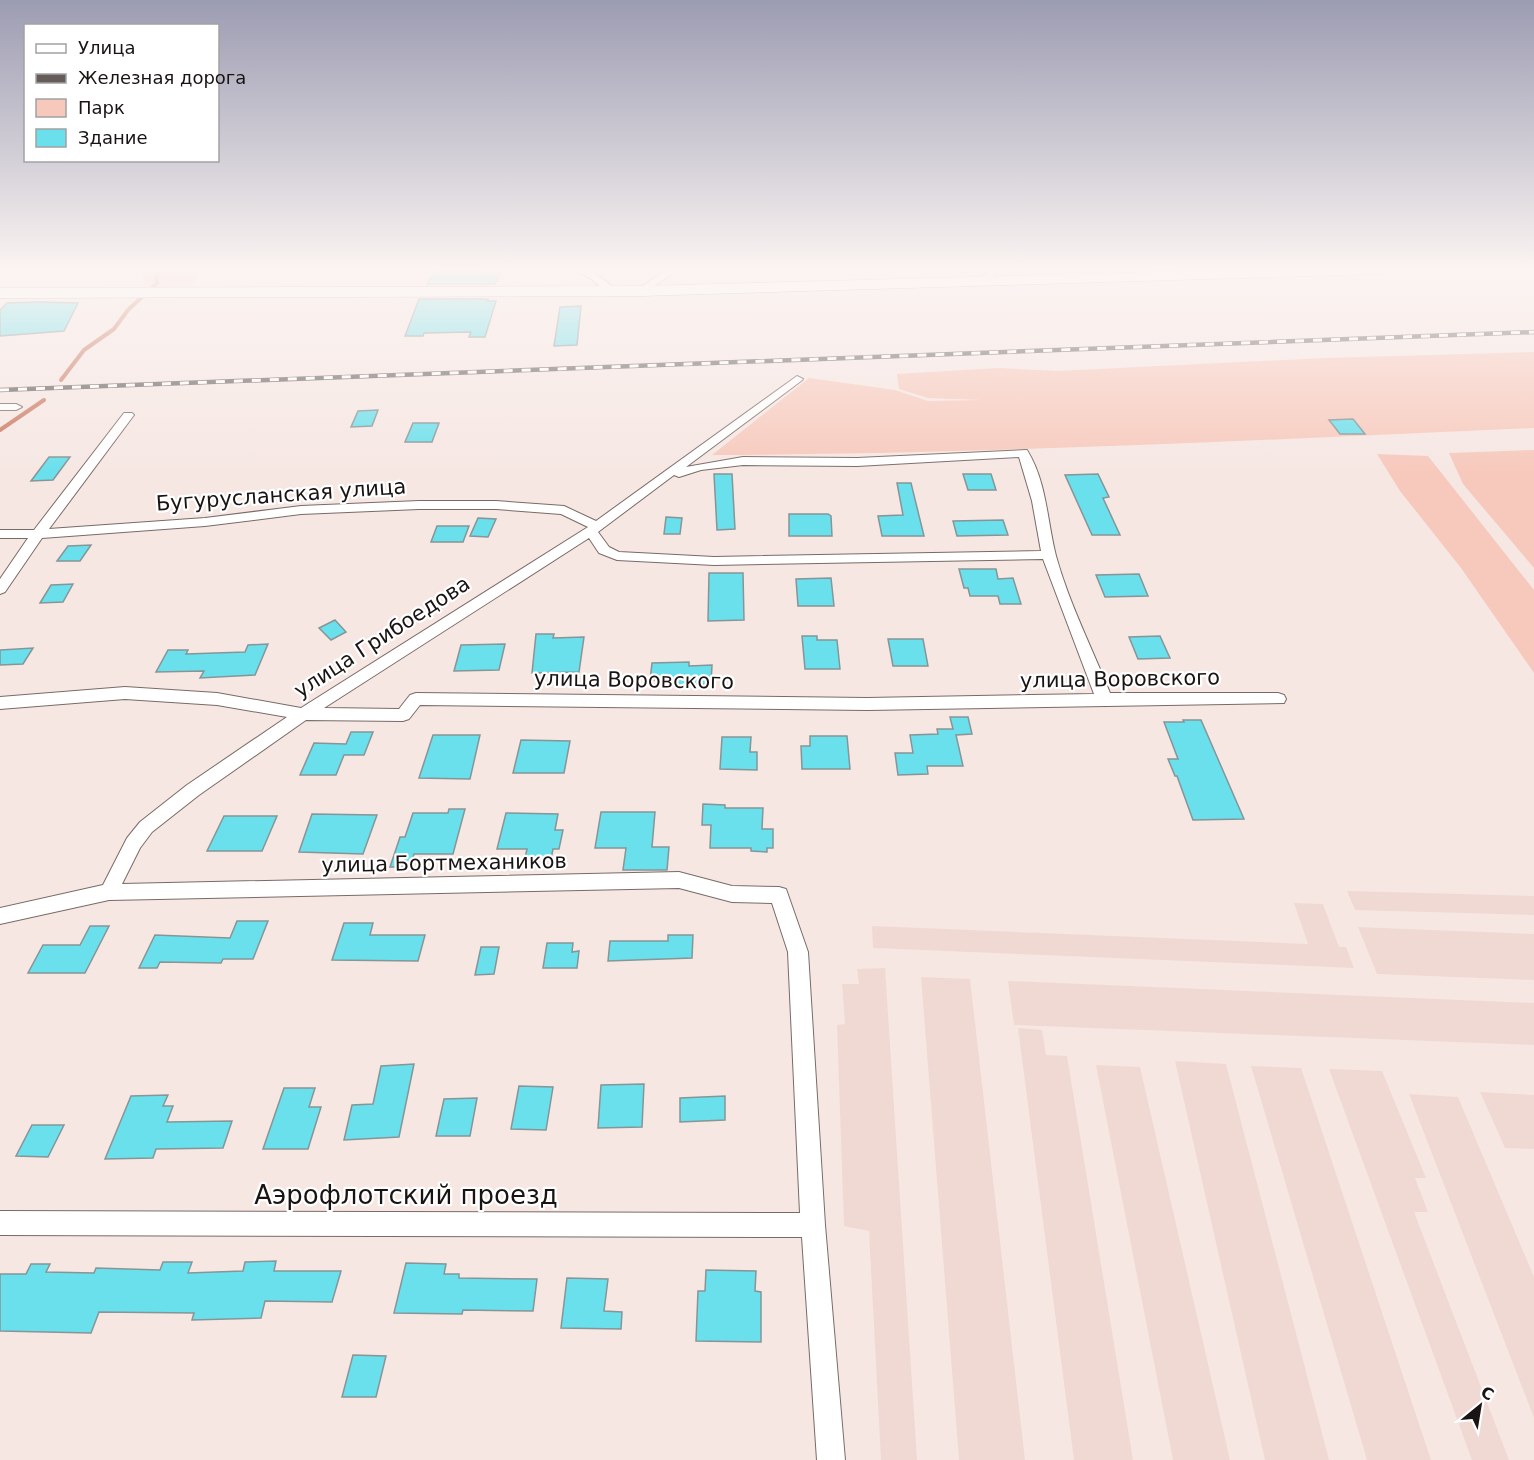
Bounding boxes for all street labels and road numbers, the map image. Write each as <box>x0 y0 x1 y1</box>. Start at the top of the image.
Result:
street label: Бугурусланская улица <box>155 474 407 516</box>
street label: улица Грибоедова <box>290 571 474 703</box>
street label: улица Воровского <box>1020 665 1220 693</box>
street label: улица Воровского <box>534 666 734 694</box>
street label: улица Бортмехаников <box>321 849 567 877</box>
street label: Аэрофлотский проезд <box>254 1180 558 1210</box>

